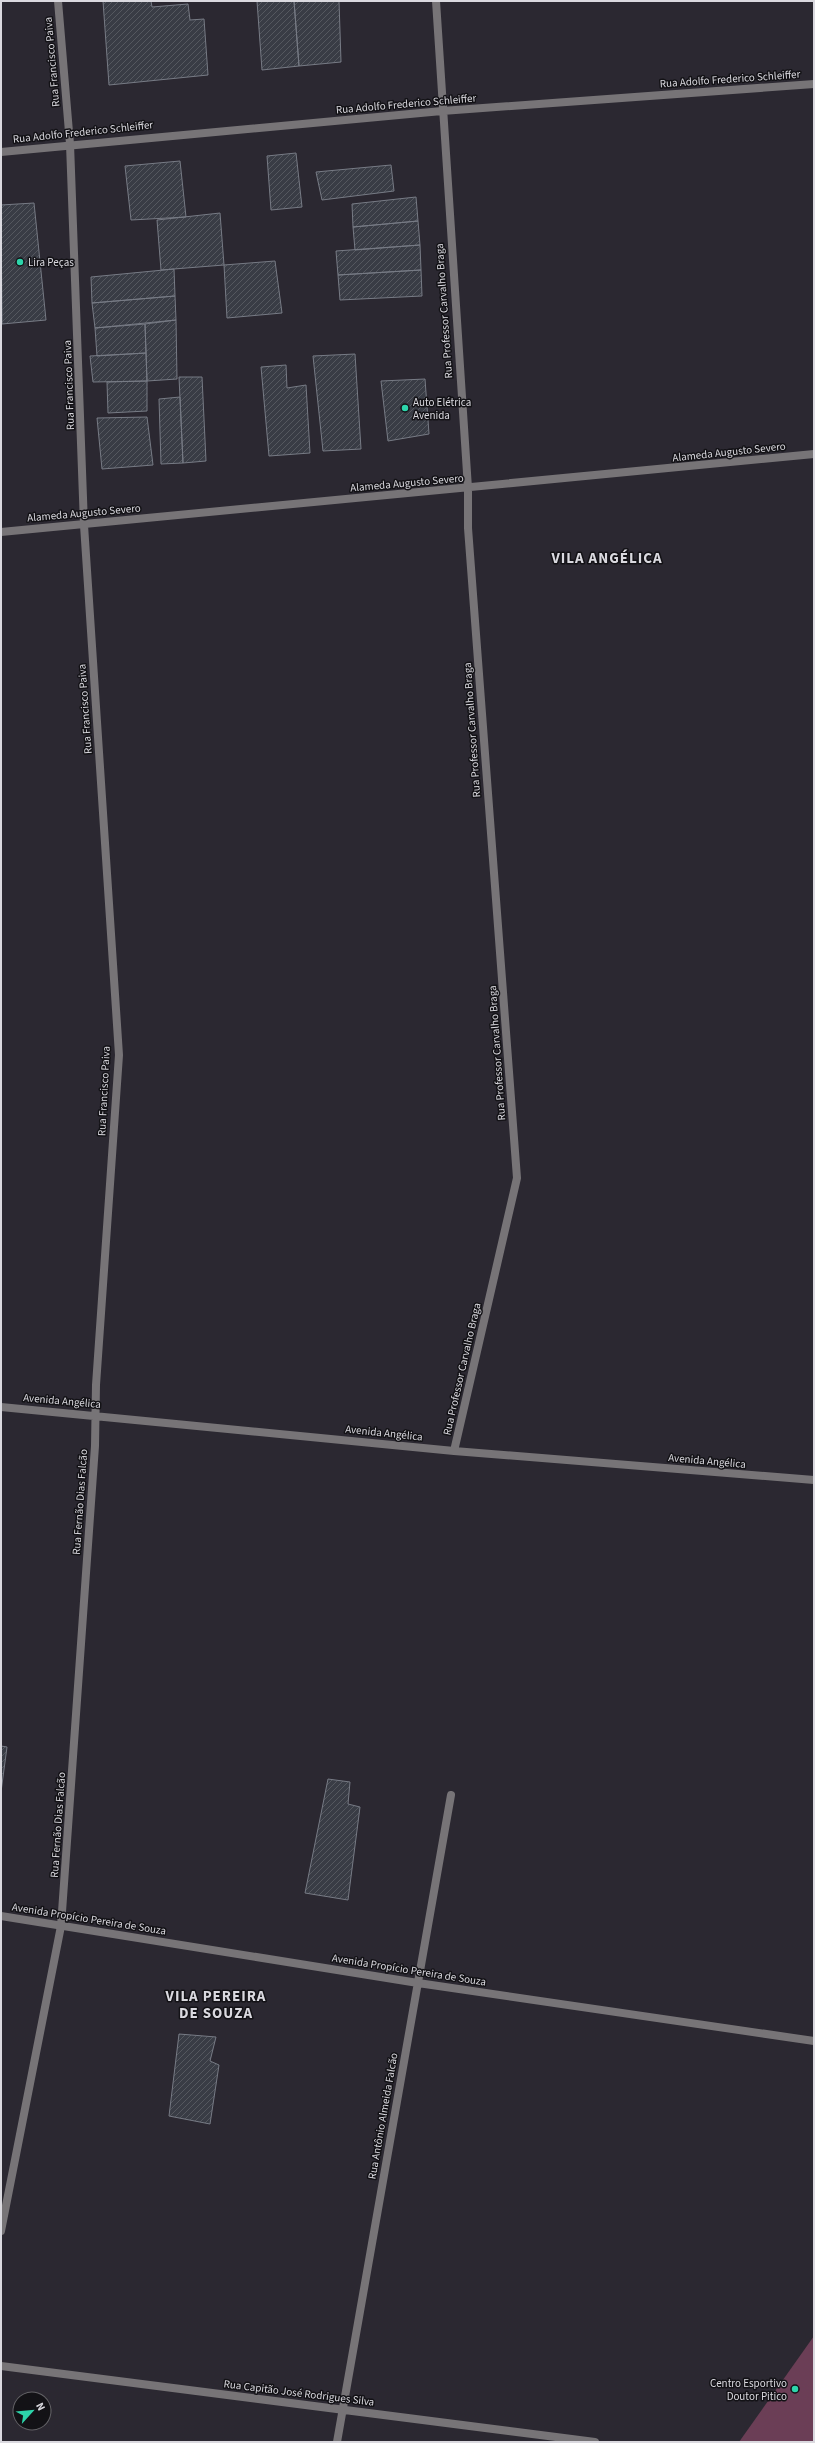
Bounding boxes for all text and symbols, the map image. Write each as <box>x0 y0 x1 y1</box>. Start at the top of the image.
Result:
street label: Rua Francisco Paiva <box>41 16 63 108</box>
street label: Rua Adolfo Frederico Schleiffer <box>659 67 801 91</box>
street label: Rua Adolfo Frederico Schleiffer <box>335 90 477 118</box>
street label: Rua Adolfo Frederico Schleiffer <box>12 117 154 147</box>
street label: Rua Professor Carvalho Braga <box>432 243 456 379</box>
place label: Lira Peças <box>28 255 74 270</box>
marker: Lira Peças <box>15 257 25 267</box>
street label: Rua Francisco Paiva <box>60 340 78 430</box>
place label: Auto Elétrica Avenida <box>413 395 471 423</box>
marker: Auto Elétrica Avenida <box>400 403 410 413</box>
street label: Alameda Augusto Severo <box>672 439 786 465</box>
street label: Alameda Augusto Severo <box>350 471 464 495</box>
street label: Alameda Augusto Severo <box>27 501 141 525</box>
district label: VILA ANGÉLICA <box>550 548 663 569</box>
street label: Rua Professor Carvalho Braga <box>460 662 484 798</box>
street label: Rua Francisco Paiva <box>74 664 96 754</box>
street label: Rua Professor Carvalho Braga <box>485 985 509 1121</box>
street label: Rua Francisco Paiva <box>94 1046 114 1136</box>
street label: Rua Professor Carvalho Braga <box>439 1301 485 1437</box>
street label: Avenida Angélica <box>23 1390 101 1412</box>
street label: Avenida Angélica <box>345 1421 423 1445</box>
street label: Rua Fernão Dias Falcão <box>69 1449 91 1555</box>
street label: Avenida Angélica <box>668 1450 746 1472</box>
street label: Rua Fernão Dias Falcão <box>47 1772 69 1878</box>
street label: Avenida Propício Pereira de Souza <box>11 1899 167 1939</box>
street label: Avenida Propício Pereira de Souza <box>331 1950 487 1990</box>
district label: VILA PEREIRA DE SOUZA <box>165 1986 266 2024</box>
street label: Rua Antônio Almeida Falcão <box>364 2052 402 2180</box>
street label: Rua Capitão José Rodrigues Silva <box>223 2376 375 2410</box>
place label: Centro Esportivo Doutor Pitico <box>710 2376 787 2404</box>
marker: Centro Esportivo Doutor Pitico <box>790 2384 800 2394</box>
north arrow <box>12 2391 52 2431</box>
text: N <box>32 2400 49 2413</box>

